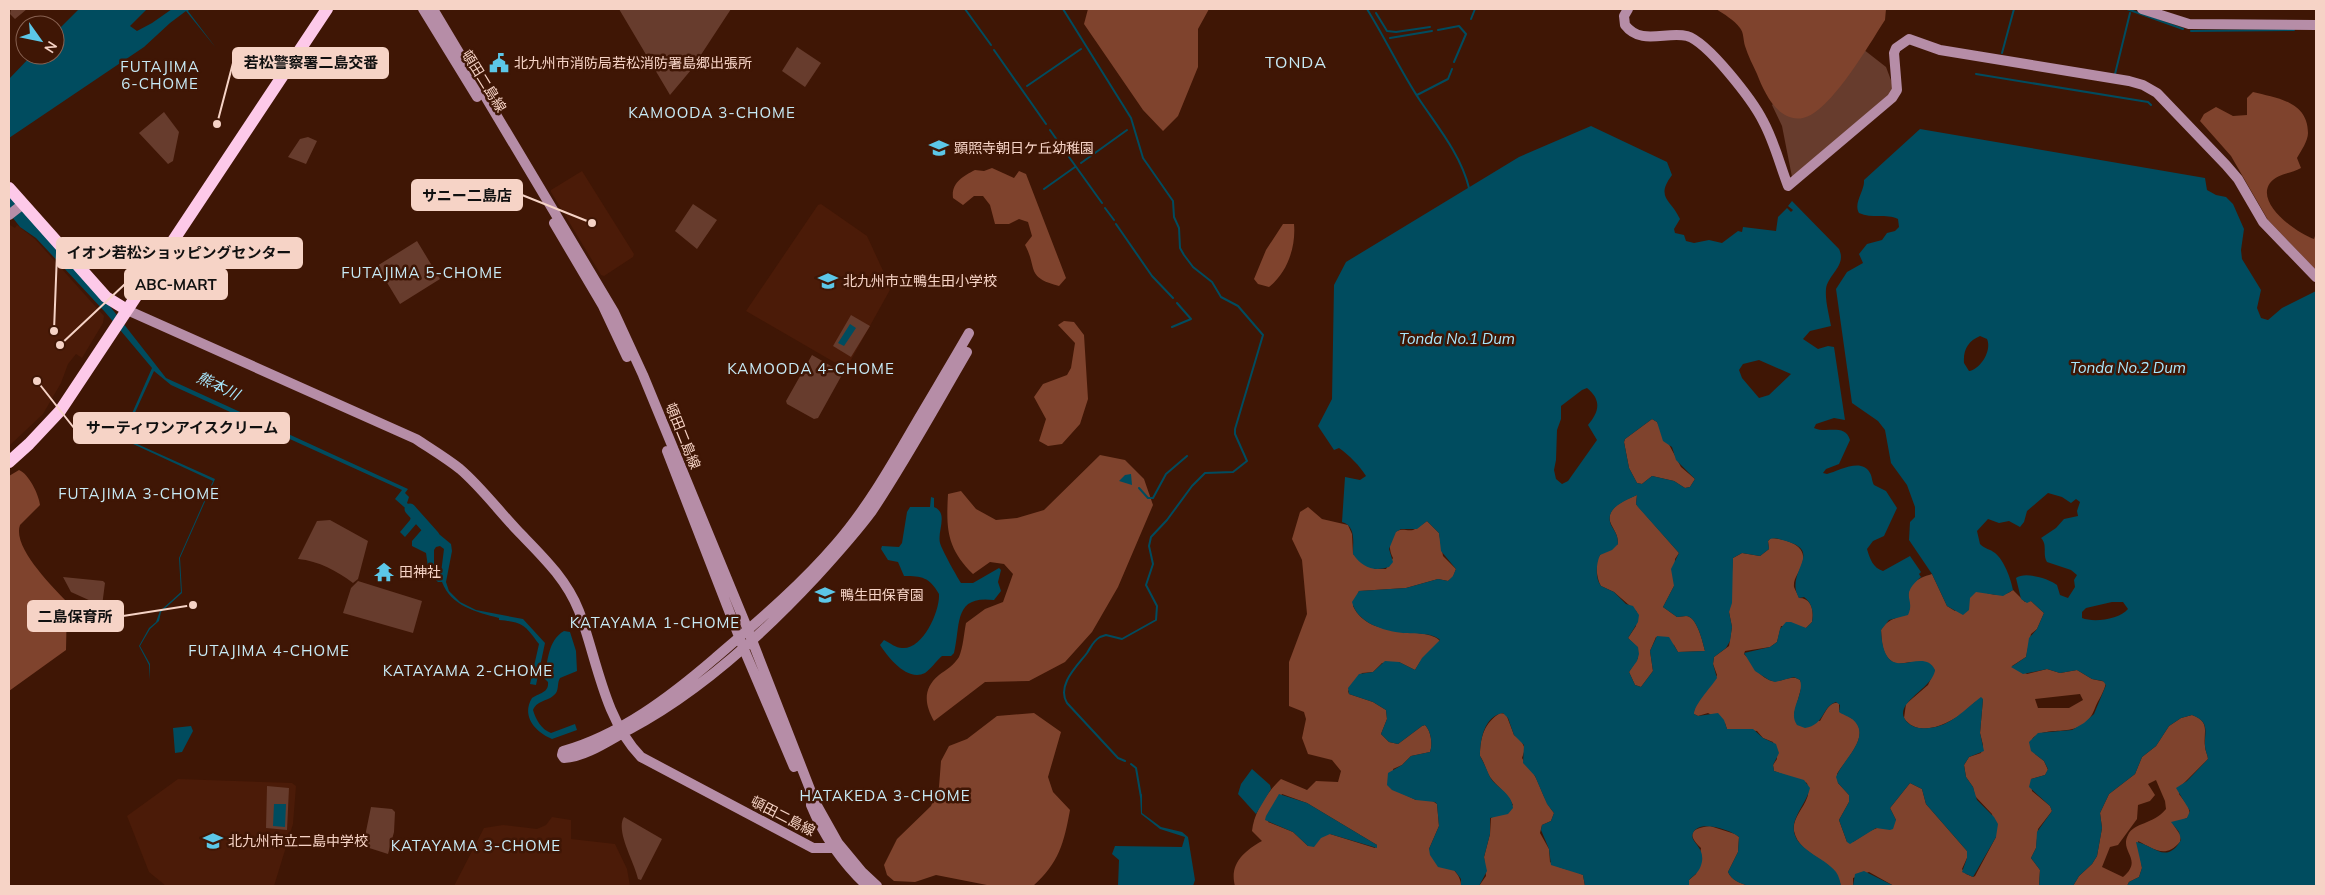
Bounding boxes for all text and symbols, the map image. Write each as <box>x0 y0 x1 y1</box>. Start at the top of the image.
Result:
north arrow <box>15 15 65 65</box>
text: N <box>40 38 61 56</box>
street label: 頓田二島線 <box>458 47 510 115</box>
callout: 若松警察署二島交番 <box>233 48 388 78</box>
public building icon: 北九州市消防局若松消防署島郷出張所 <box>488 52 510 74</box>
district label: TONDA <box>1265 52 1327 72</box>
text: 若松警察署二島交番 <box>243 53 379 72</box>
place label: 北九州市消防局若松消防署島郷出張所 <box>514 54 752 72</box>
district label: FUTAJIMA 6-CHOME <box>120 57 200 93</box>
district label: KAMOODA 3-CHOME <box>628 103 796 122</box>
school or university icon: 顕照寺朝日ケ丘幼稚園 <box>928 137 950 159</box>
place label: 顕照寺朝日ケ丘幼稚園 <box>954 139 1094 157</box>
callout: サニー二島店 <box>412 180 522 210</box>
text: サニー二島店 <box>422 186 512 205</box>
callout: イオン若松ショッピングセンター <box>57 238 302 268</box>
text: イオン若松ショッピングセンター <box>66 243 292 262</box>
district label: FUTAJIMA 5-CHOME <box>341 263 503 282</box>
callout: ABC-MART <box>125 269 227 299</box>
school or university icon: 北九州市立鴨生田小学校 <box>817 270 839 292</box>
place label: 北九州市立鴨生田小学校 <box>843 272 997 290</box>
text: ABC-MART <box>135 275 218 294</box>
water label: Tonda No.1 Dum <box>1399 329 1515 348</box>
water label: Tonda No.2 Dum <box>2070 358 2186 377</box>
district label: KAMOODA 4-CHOME <box>727 359 895 378</box>
water label: 熊本川 <box>194 367 244 405</box>
street label: 頓田二島線 <box>662 400 704 472</box>
callout: サーティワンアイスクリーム <box>74 413 289 443</box>
text: サーティワンアイスクリーム <box>86 418 278 437</box>
district label: FUTAJIMA 3-CHOME <box>58 484 220 503</box>
temple icon: 田神社 <box>373 561 395 583</box>
place label: 田神社 <box>399 563 441 581</box>
school or university icon: 鴨生田保育園 <box>814 584 836 606</box>
place label: 鴨生田保育園 <box>840 586 924 604</box>
callout: 二島保育所 <box>28 601 123 631</box>
text: 二島保育所 <box>37 607 113 626</box>
district label: KATAYAMA 1-CHOME <box>570 613 740 632</box>
district label: FUTAJIMA 4-CHOME <box>188 641 350 660</box>
district label: KATAYAMA 2-CHOME <box>383 661 553 680</box>
district label: HATAKEDA 3-CHOME <box>799 786 971 805</box>
street label: 頓田二島線 <box>748 792 818 840</box>
school or university icon: 北九州市立二島中学校 <box>202 830 224 852</box>
place label: 北九州市立二島中学校 <box>228 832 368 850</box>
district label: KATAYAMA 3-CHOME <box>391 836 561 855</box>

